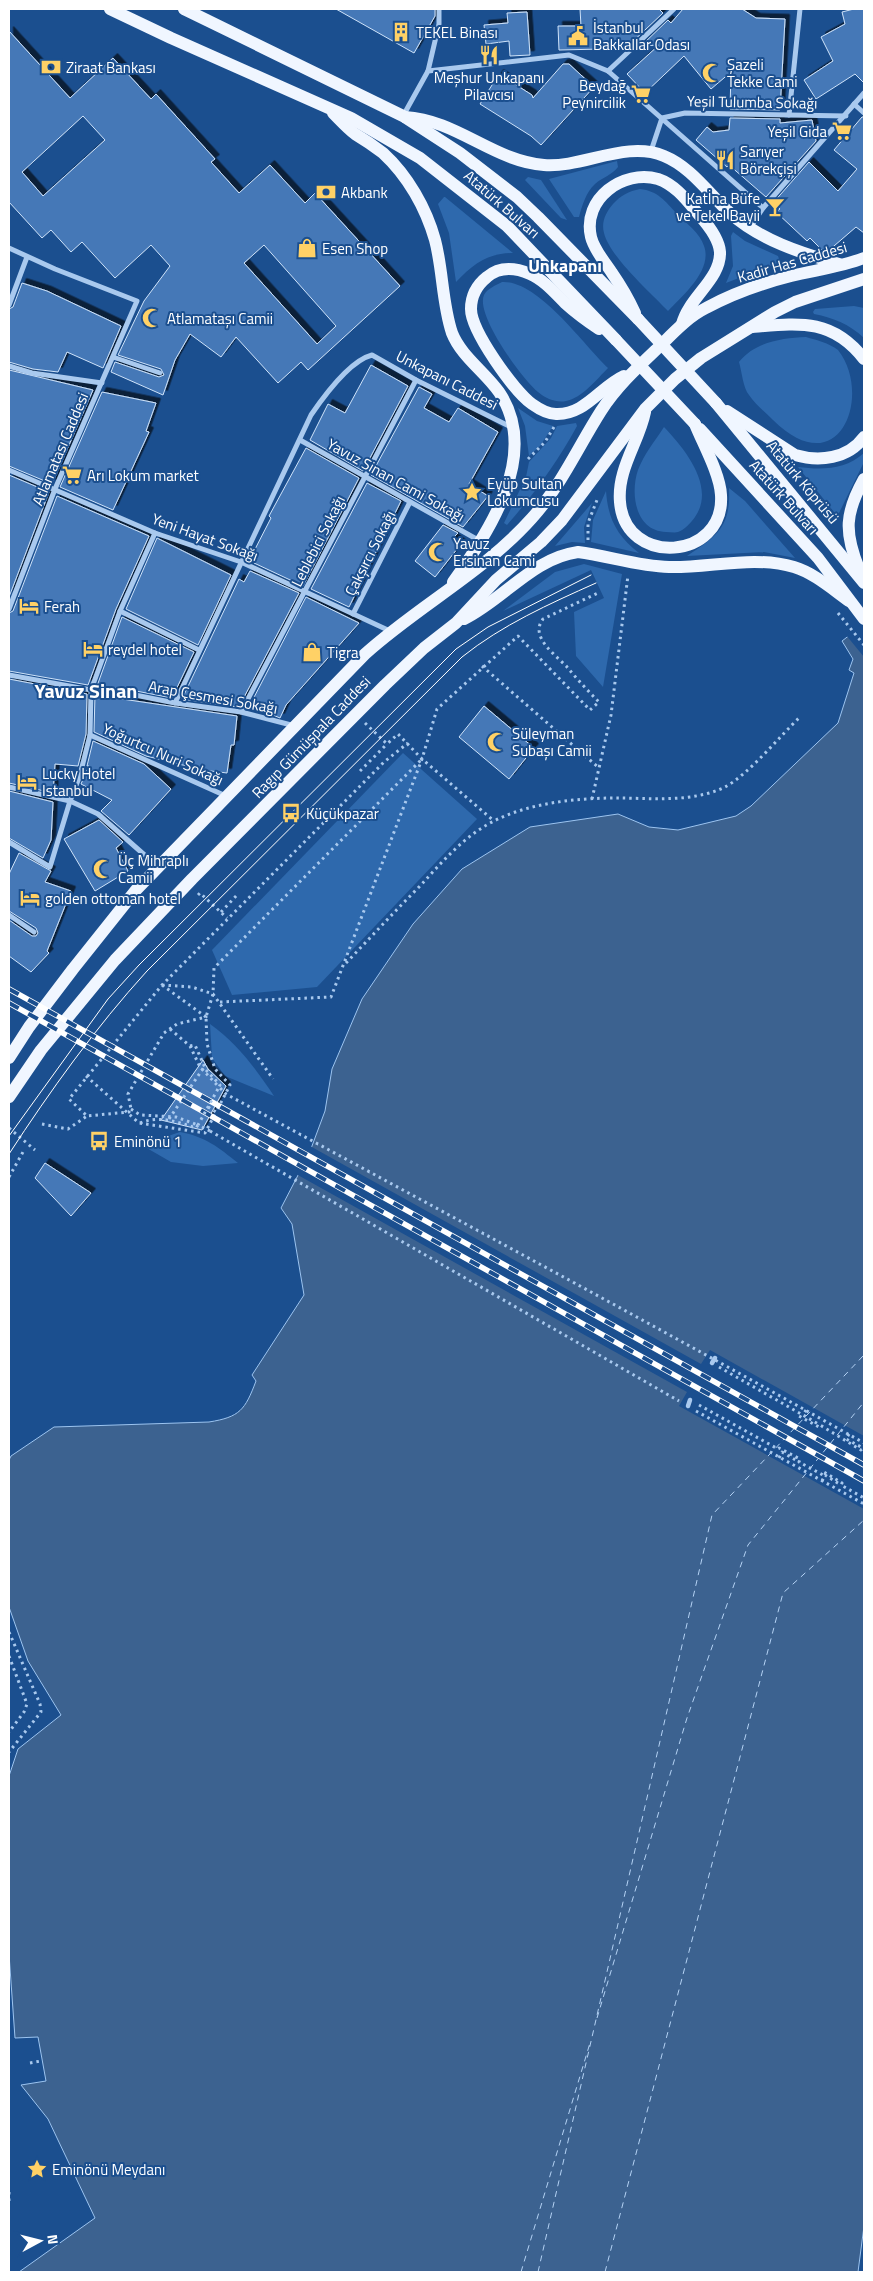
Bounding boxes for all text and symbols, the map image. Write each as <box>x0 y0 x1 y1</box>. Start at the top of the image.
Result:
place label: İstanbul Bakkallar Odası <box>593 16 690 56</box>
building icon: TEKEL Binası <box>390 21 412 43</box>
place label: TEKEL Binası <box>416 21 498 44</box>
public building icon: İstanbul Bakkallar Odası <box>567 25 589 47</box>
restaurant icon: Meşhur Unkapanı Pilavcısı <box>478 44 500 66</box>
place label: Şazeli Tekke Cami <box>727 53 798 93</box>
bank icon: Ziraat Bankası <box>40 56 62 78</box>
place label: Ziraat Bankası <box>66 56 156 79</box>
mosque icon: Şazeli Tekke Cami <box>701 62 723 84</box>
place label: Meşhur Unkapanı Pilavcısı <box>434 66 544 106</box>
place label: Beydağ Peynircilik <box>562 74 626 114</box>
supermarket icon: Beydağ Peynircilik <box>630 83 652 105</box>
street label: Yeşil Tulumba Sokağı <box>687 89 817 115</box>
place label: Yeşil Gida <box>767 120 827 143</box>
supermarket icon: Yeşil Gida <box>831 120 853 142</box>
place label: Sarıyer Börekçişi <box>740 140 797 180</box>
restaurant icon: Sarıyer Börekçişi <box>714 149 736 171</box>
street label: Atatürk Bulvarı <box>459 164 545 244</box>
bank icon: Akbank <box>315 181 337 203</box>
place label: Akbank <box>341 181 388 204</box>
place label: Katİna Büfe ve Tekel Bayii <box>676 187 760 227</box>
bar icon: Katİna Büfe ve Tekel Bayii <box>764 196 786 218</box>
street label: Kadir Has Caddesi <box>734 235 850 289</box>
shop icon: Esen Shop <box>296 237 318 259</box>
place label: Esen Shop <box>322 237 388 260</box>
district label: Unkapanı <box>528 252 602 279</box>
mosque icon: Atlamataşı Camii <box>141 307 163 329</box>
place label: Atlamataşı Camii <box>167 307 273 330</box>
street label: Unkapanı Caddesi <box>392 344 502 416</box>
street label: Atlamatası Caddesi <box>26 389 94 509</box>
street label: Yavuz Sinan Cami Sokağı <box>323 432 469 528</box>
street label: Atatürk Köprüsü <box>761 435 845 529</box>
street label: Atatürk Bulvarı <box>744 454 824 540</box>
supermarket icon: Arı Lokum market <box>61 464 83 486</box>
place label: Arı Lokum market <box>87 464 200 487</box>
place label: Eyüp Sultan Lokumcusu <box>487 472 562 512</box>
place icon: Eyüp Sultan Lokumcusu <box>461 481 483 503</box>
street label: Leblebici Sokağı <box>285 491 351 591</box>
street label: Çakşırcı Sokağı <box>339 506 401 600</box>
street label: Yeni Hayat Sokağı <box>149 507 261 567</box>
place label: Yavuz Ersinan Cami <box>453 532 535 572</box>
mosque icon: Yavuz Ersinan Cami <box>427 541 449 563</box>
hotel icon: Ferah <box>18 595 40 617</box>
place label: Ferah <box>44 595 80 618</box>
hotel icon: reydel hotel <box>82 638 104 660</box>
place label: reydel hotel <box>108 638 182 661</box>
shop icon: Tigra <box>301 641 323 663</box>
place label: Tigra <box>327 641 359 664</box>
street label: Ragıp Gümüşpala Caddesi <box>246 670 376 804</box>
street label: Arap Çesmesi Sokağı <box>147 674 279 720</box>
district label: Yavuz Sinan <box>35 675 137 706</box>
street label: Yoğurtcu Nuri Sokağı <box>99 717 227 791</box>
place label: Süleyman Subaşı Camii <box>512 722 592 762</box>
mosque icon: Süleyman Subaşı Camii <box>486 731 508 753</box>
place label: Lucky Hotel Istanbul <box>42 762 116 802</box>
hotel icon: Lucky Hotel Istanbul <box>16 771 38 793</box>
bus stop icon: Küçükpazar <box>280 802 302 824</box>
place label: Küçükpazar <box>306 802 379 825</box>
place label: Üç Mihraplı Camii <box>118 849 189 889</box>
mosque icon: Üç Mihraplı Camii <box>92 858 114 880</box>
hotel icon: golden ottoman hotel <box>19 887 41 909</box>
place label: golden ottoman hotel <box>45 887 181 910</box>
bus stop icon: Eminönü 1 <box>88 1130 110 1152</box>
place label: Eminönü 1 <box>114 1130 182 1153</box>
place icon: Eminönü Meydanı <box>26 2158 48 2180</box>
place label: Eminönü Meydanı <box>52 2158 165 2181</box>
north arrow <box>15 2216 65 2266</box>
text: N <box>42 2233 64 2245</box>

